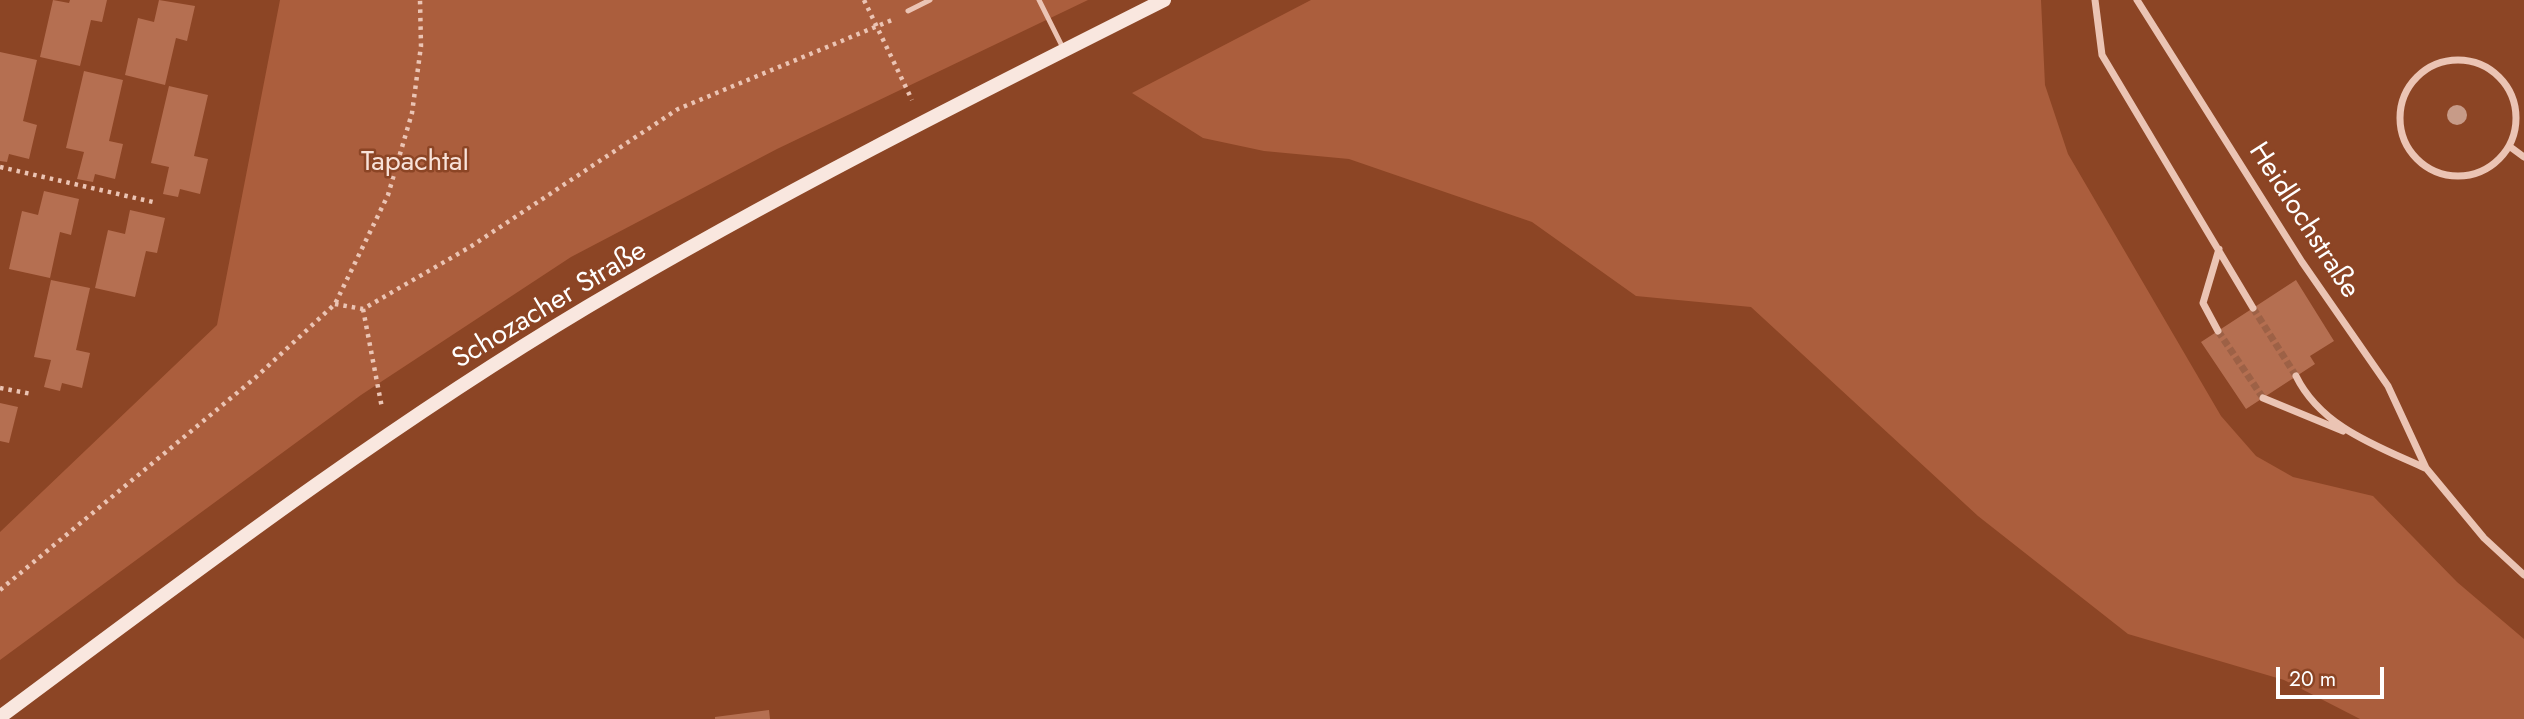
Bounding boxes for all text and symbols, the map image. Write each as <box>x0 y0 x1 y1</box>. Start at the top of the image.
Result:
street label: Heidlochstraße <box>2240 137 2366 305</box>
park label: Tapachtal <box>361 146 469 180</box>
street label: Schozacher Straße <box>447 235 653 377</box>
scale bar <box>2279 652 2388 696</box>
text: 20 m <box>2289 664 2336 694</box>

